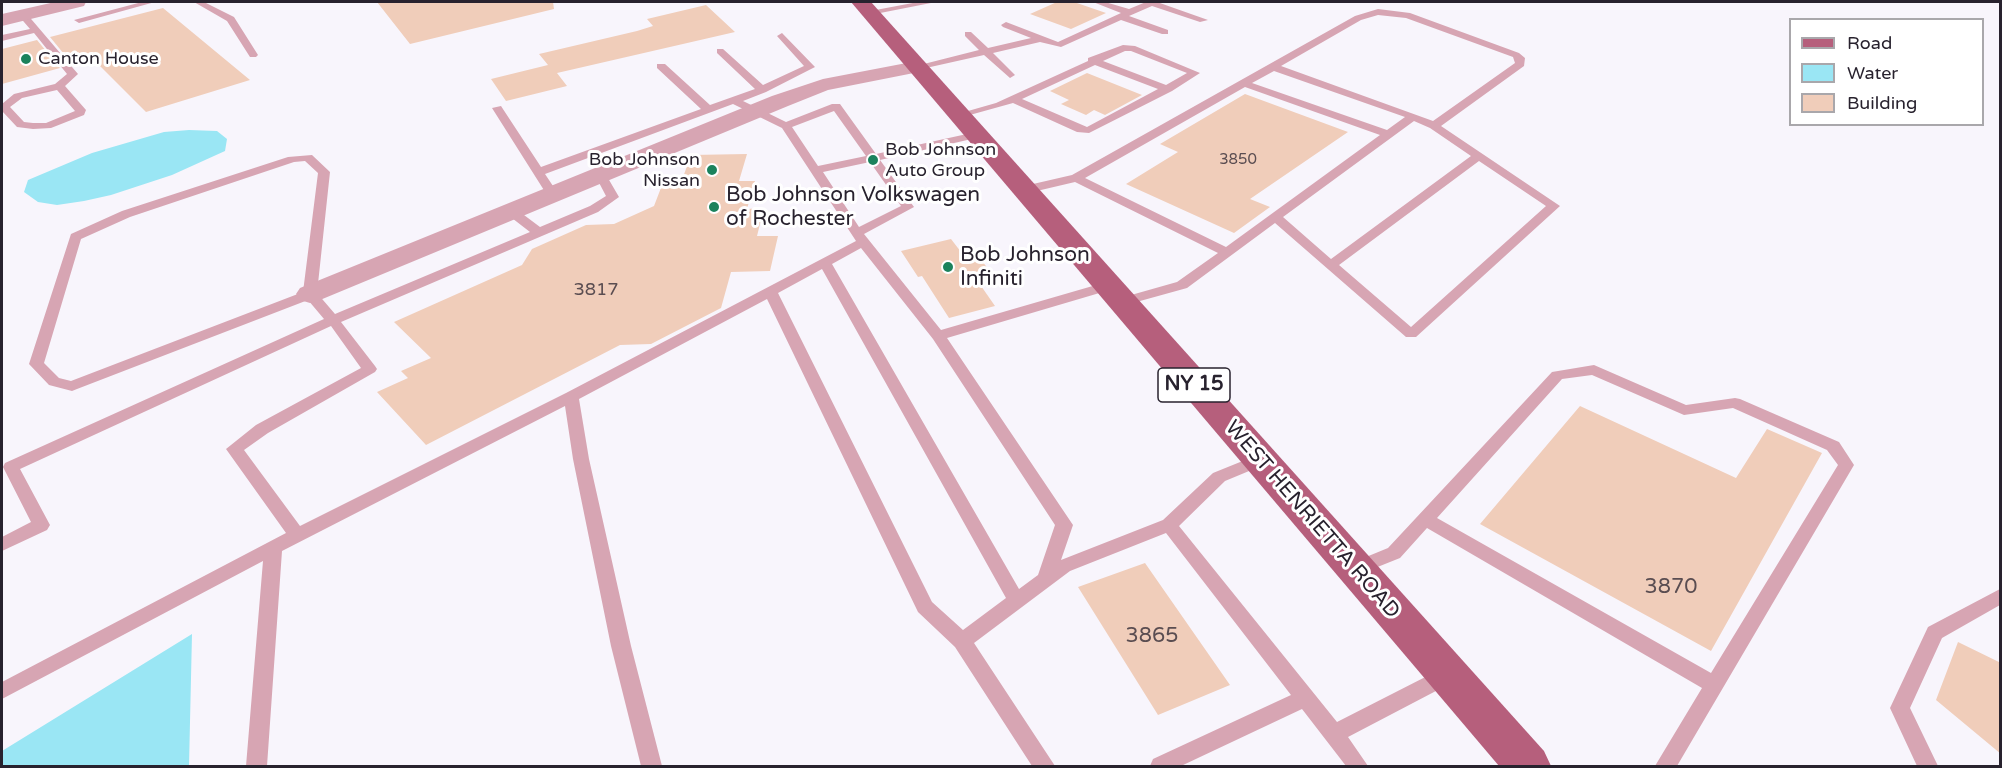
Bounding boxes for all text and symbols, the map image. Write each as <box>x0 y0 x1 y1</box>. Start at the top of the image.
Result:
legend <box>1789 18 1984 126</box>
text: Road <box>1847 32 1892 54</box>
place label: Canton House <box>38 48 159 70</box>
marker: Canton House <box>19 52 33 66</box>
text: Water <box>1847 62 1898 84</box>
text: Building <box>1847 92 1917 114</box>
place label: Bob Johnson Auto Group <box>885 139 996 182</box>
place label: Bob Johnson Nissan <box>589 149 700 192</box>
house number: 3850 <box>1219 151 1257 169</box>
marker: Bob Johnson Auto Group <box>866 153 880 167</box>
marker: Bob Johnson Nissan <box>705 163 719 177</box>
place label: Bob Johnson Volkswagen of Rochester <box>726 182 980 232</box>
marker: Bob Johnson Volkswagen of Rochester <box>707 200 721 214</box>
place label: Bob Johnson Infiniti <box>960 242 1090 292</box>
marker: Bob Johnson Infiniti <box>941 260 955 274</box>
house number: 3817 <box>573 279 619 301</box>
road number: NY 15 <box>1158 368 1230 402</box>
street label: WEST HENRIETTA ROAD <box>1219 416 1405 624</box>
house number: 3870 <box>1645 574 1697 600</box>
house number: 3865 <box>1126 623 1178 649</box>

